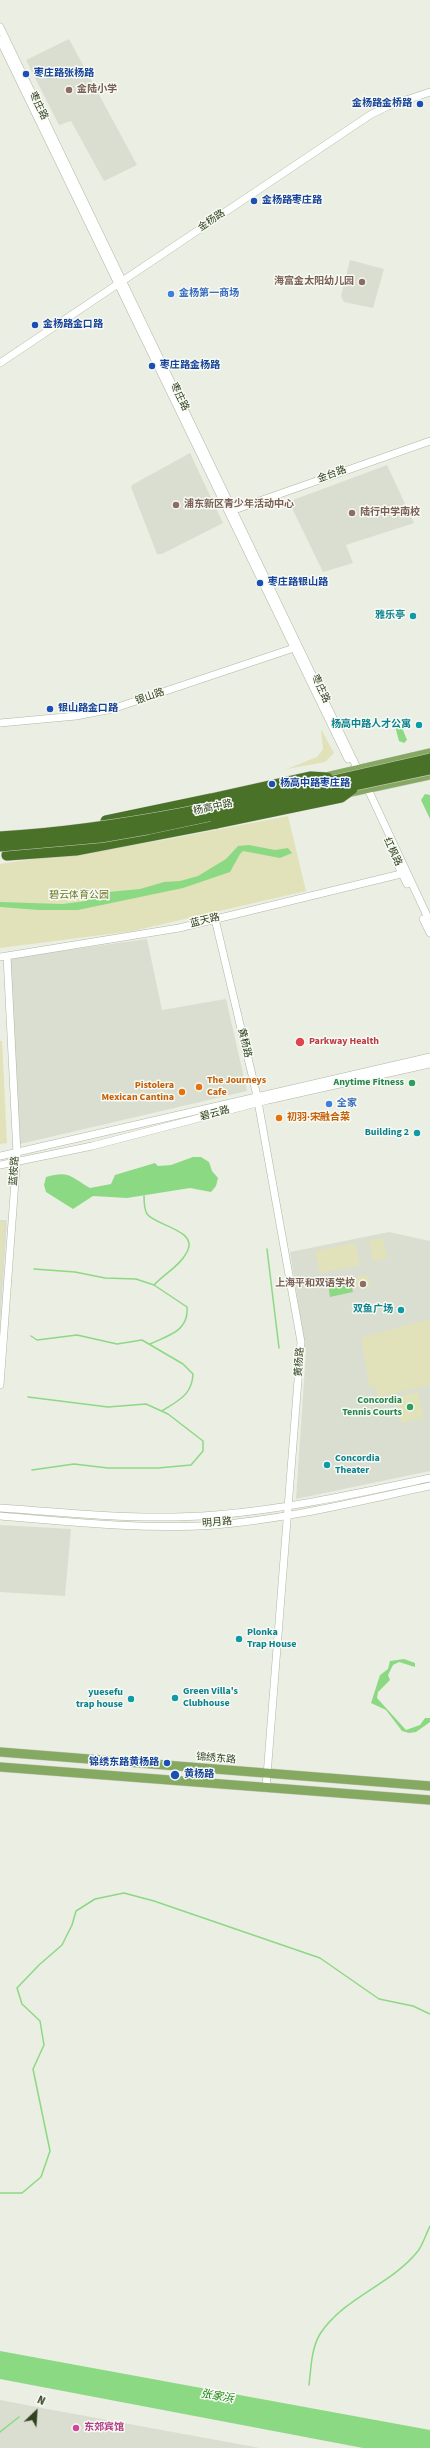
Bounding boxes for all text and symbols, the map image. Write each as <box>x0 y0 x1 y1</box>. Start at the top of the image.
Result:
place label: 枣庄路张杨路 <box>34 68 94 80</box>
marker: 枣庄路张杨路 <box>21 69 31 79</box>
place label: 金陆小学 <box>77 84 117 96</box>
marker: 金陆小学 <box>64 85 74 95</box>
street label: 枣庄路 <box>26 90 50 122</box>
place label: 金杨路金桥路 <box>352 98 412 110</box>
marker: 金杨路金桥路 <box>415 99 425 109</box>
place label: 金杨路枣庄路 <box>262 195 322 207</box>
marker: 金杨路枣庄路 <box>249 196 259 206</box>
street label: 金杨路 <box>196 208 228 234</box>
place label: 海富金太阳幼儿园 <box>274 276 354 288</box>
marker: 海富金太阳幼儿园 <box>357 277 367 287</box>
place label: 金杨第一商场 <box>179 288 239 300</box>
marker: 金杨第一商场 <box>166 289 176 299</box>
place label: 金杨路金口路 <box>43 319 103 331</box>
marker: 金杨路金口路 <box>30 320 40 330</box>
place label: 枣庄路金杨路 <box>160 360 220 372</box>
marker: 枣庄路金杨路 <box>147 361 157 371</box>
street label: 枣庄路 <box>167 381 191 413</box>
street label: 金台路 <box>316 464 348 486</box>
place label: 浦东新区青少年活动中心 <box>184 499 294 511</box>
marker: 浦东新区青少年活动中心 <box>171 500 181 510</box>
place label: 陆行中学南校 <box>360 507 420 519</box>
marker: 陆行中学南校 <box>347 508 357 518</box>
place label: 枣庄路银山路 <box>268 577 328 589</box>
marker: 枣庄路银山路 <box>255 578 265 588</box>
place label: 雅乐亭 <box>375 610 405 622</box>
marker: 雅乐亭 <box>408 611 418 621</box>
street label: 枣庄路 <box>308 673 332 705</box>
street label: 银山路 <box>134 686 166 708</box>
place label: 银山路金口路 <box>58 703 118 715</box>
marker: 银山路金口路 <box>45 704 55 714</box>
place label: 杨高中路人才公寓 <box>331 719 411 731</box>
marker: 杨高中路人才公寓 <box>414 720 424 730</box>
place label: 杨高中路枣庄路 <box>280 778 350 790</box>
marker: 杨高中路枣庄路 <box>267 779 277 789</box>
street label: 杨高中路 <box>192 798 234 818</box>
street label: 红枫路 <box>380 836 404 868</box>
park label: 碧云体育公园 <box>49 890 109 902</box>
street label: 蓝天路 <box>189 912 221 930</box>
street label: 黄杨路 <box>235 1027 253 1059</box>
marker: Parkway Health <box>294 1036 306 1048</box>
place label: Parkway Health <box>309 1036 379 1048</box>
place label: The Journeys Cafe <box>207 1075 266 1098</box>
place label: Anytime Fitness <box>333 1077 404 1089</box>
marker: Anytime Fitness <box>407 1078 417 1088</box>
place label: Pistolera Mexican Cantina <box>102 1080 174 1104</box>
marker: The Journeys Cafe <box>194 1082 204 1092</box>
marker: Pistolera Mexican Cantina <box>177 1087 187 1097</box>
place label: 全家 <box>337 1098 357 1110</box>
marker: 全家 <box>324 1099 334 1109</box>
street label: 碧云路 <box>199 1104 231 1124</box>
place label: 初羽·宋融合菜 <box>287 1112 350 1124</box>
marker: 初羽·宋融合菜 <box>274 1113 284 1123</box>
place label: Building 2 <box>365 1127 409 1139</box>
marker: Building 2 <box>412 1128 422 1138</box>
street label: 蓝桉路 <box>8 1156 22 1186</box>
place label: 上海平和双语学校 <box>275 1278 355 1290</box>
marker: 上海平和双语学校 <box>358 1279 368 1289</box>
place label: 双鱼广场 <box>353 1304 393 1316</box>
marker: 双鱼广场 <box>396 1305 406 1315</box>
street label: 黄杨路 <box>293 1347 307 1377</box>
place label: Concordia Tennis Courts <box>342 1395 402 1418</box>
marker: Concordia Tennis Courts <box>405 1402 415 1412</box>
place label: Concordia Theater <box>335 1453 380 1476</box>
marker: Concordia Theater <box>322 1460 332 1470</box>
street label: 明月路 <box>202 1516 232 1530</box>
place label: Plonka Trap House <box>247 1627 296 1650</box>
marker: Plonka Trap House <box>234 1634 244 1644</box>
place label: Green Villa's Clubhouse <box>183 1686 238 1710</box>
place label: yuesefu trap house <box>76 1687 123 1710</box>
marker: Green Villa's Clubhouse <box>170 1693 180 1703</box>
marker: yuesefu trap house <box>126 1694 136 1704</box>
street label: 锦绣东路 <box>196 1751 236 1767</box>
place label: 锦绣东路黄杨路 <box>89 1757 159 1769</box>
marker: 锦绣东路黄杨路 <box>162 1758 172 1768</box>
marker: 黄杨路 <box>169 1769 181 1781</box>
place label: 黄杨路 <box>184 1769 214 1781</box>
water label: 张家浜 <box>200 2388 234 2406</box>
north arrow <box>16 2392 56 2432</box>
text: N <box>35 2392 48 2409</box>
place label: 东郊宾馆 <box>84 2422 124 2434</box>
marker: 东郊宾馆 <box>71 2423 81 2433</box>

